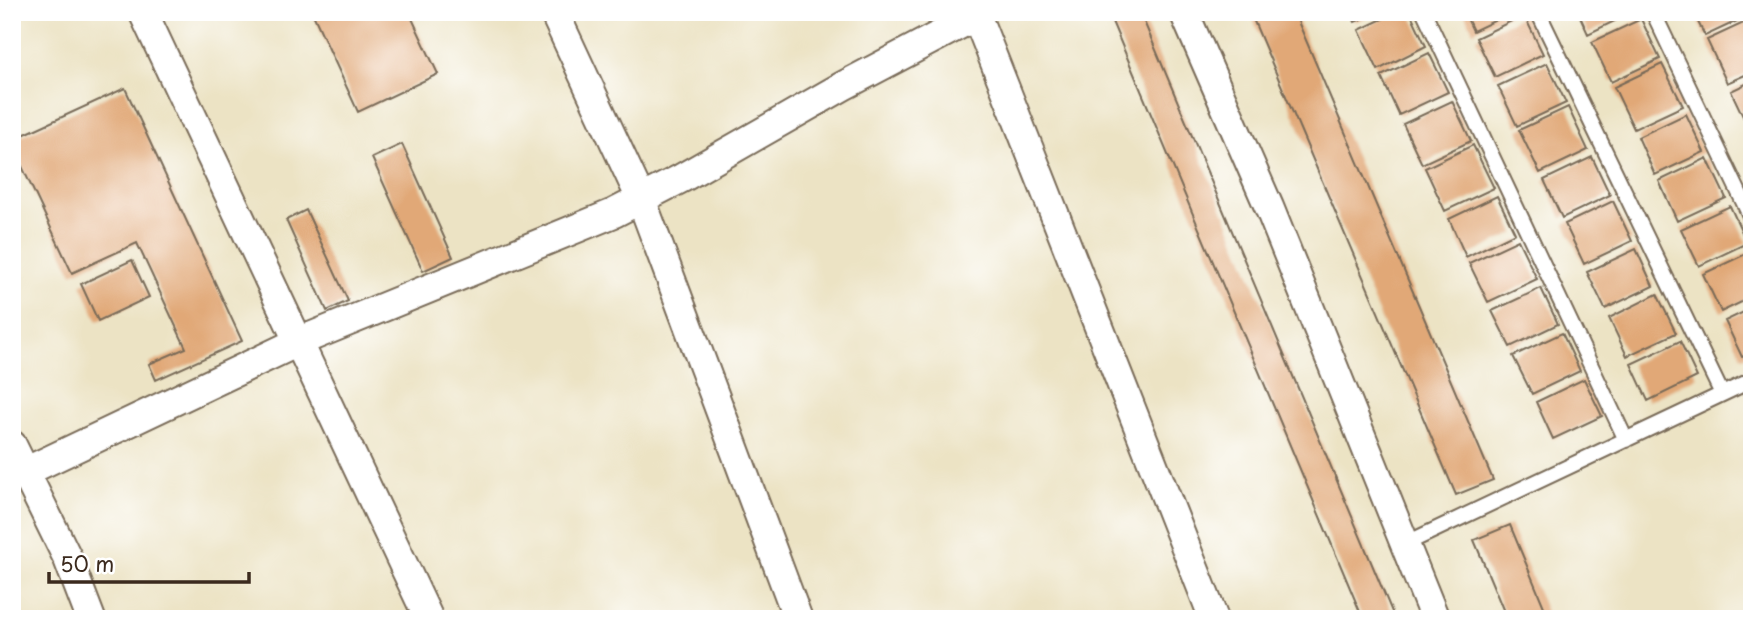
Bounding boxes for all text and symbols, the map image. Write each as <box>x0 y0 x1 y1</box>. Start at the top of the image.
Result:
scale bar <box>49 540 248 584</box>
text: 50 m <box>60 547 114 579</box>

